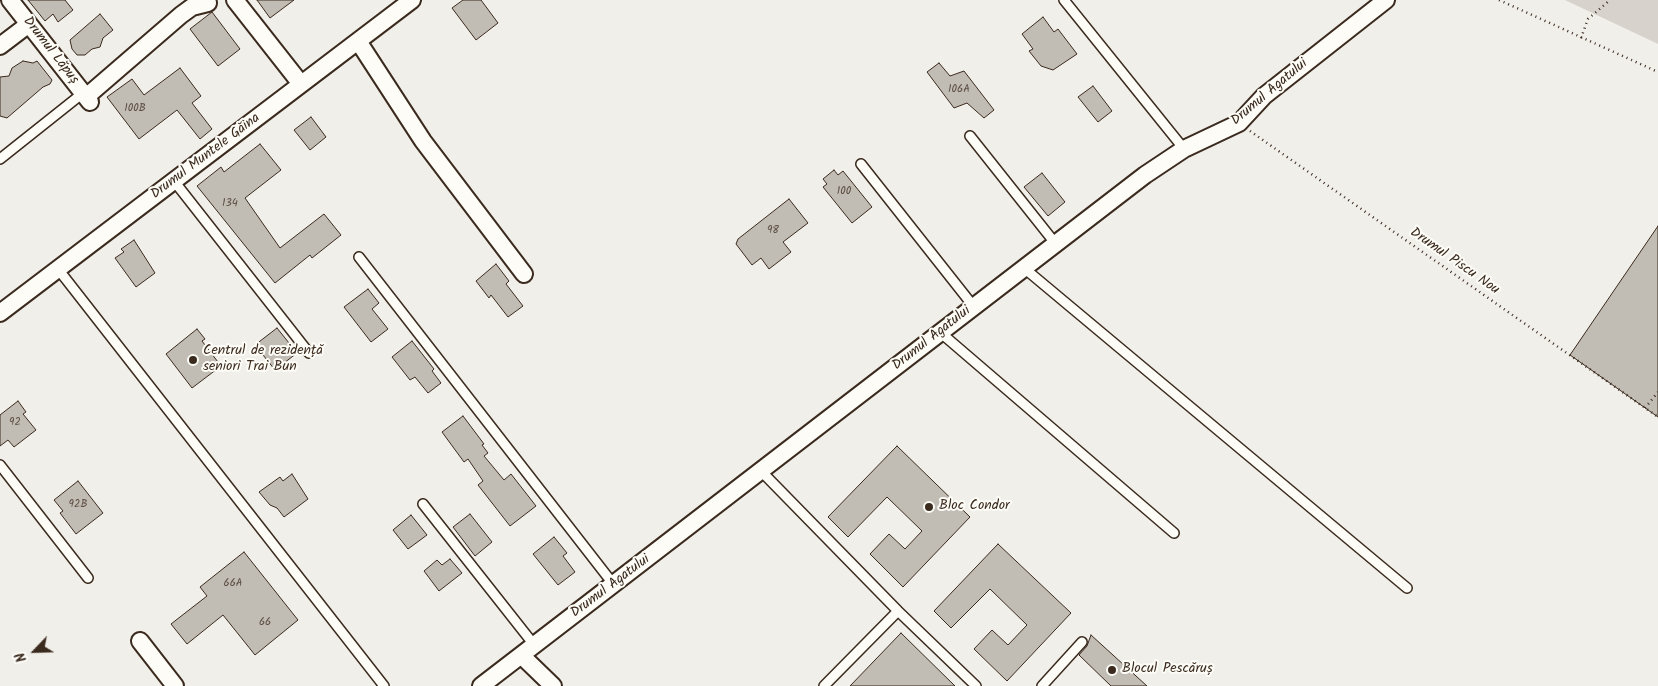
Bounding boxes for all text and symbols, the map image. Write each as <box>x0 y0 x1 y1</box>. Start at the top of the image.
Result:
street label: Drumul Lăpuș <box>18 14 82 88</box>
street label: Drumul Agatului <box>1228 56 1312 130</box>
house number: 106A <box>948 83 970 97</box>
house number: 100B <box>124 102 146 116</box>
street label: Drumul Muntele Găina <box>148 111 264 203</box>
house number: 100 <box>837 185 851 199</box>
house number: 134 <box>222 197 238 211</box>
house number: 98 <box>767 224 779 238</box>
street label: Drumul Piscu Nou <box>1406 225 1502 299</box>
street label: Drumul Agatului <box>890 303 974 375</box>
place label: Centrul de rezidență seniori Trai Bun <box>203 344 323 377</box>
marker: Centrul de rezidență seniori Trai Bun <box>187 354 199 366</box>
house number: 92 <box>9 416 21 430</box>
house number: 92B <box>69 498 87 512</box>
place label: Bloc Condor <box>939 499 1010 515</box>
marker: Bloc Condor <box>923 501 935 513</box>
street label: Drumul Agatului <box>568 552 654 622</box>
house number: 66A <box>224 577 242 591</box>
house number: 66 <box>259 616 271 630</box>
north arrow <box>10 626 60 676</box>
text: N <box>9 649 33 666</box>
place label: Blocul Pescăruș <box>1122 662 1213 678</box>
marker: Blocul Pescăruș <box>1106 664 1118 676</box>

